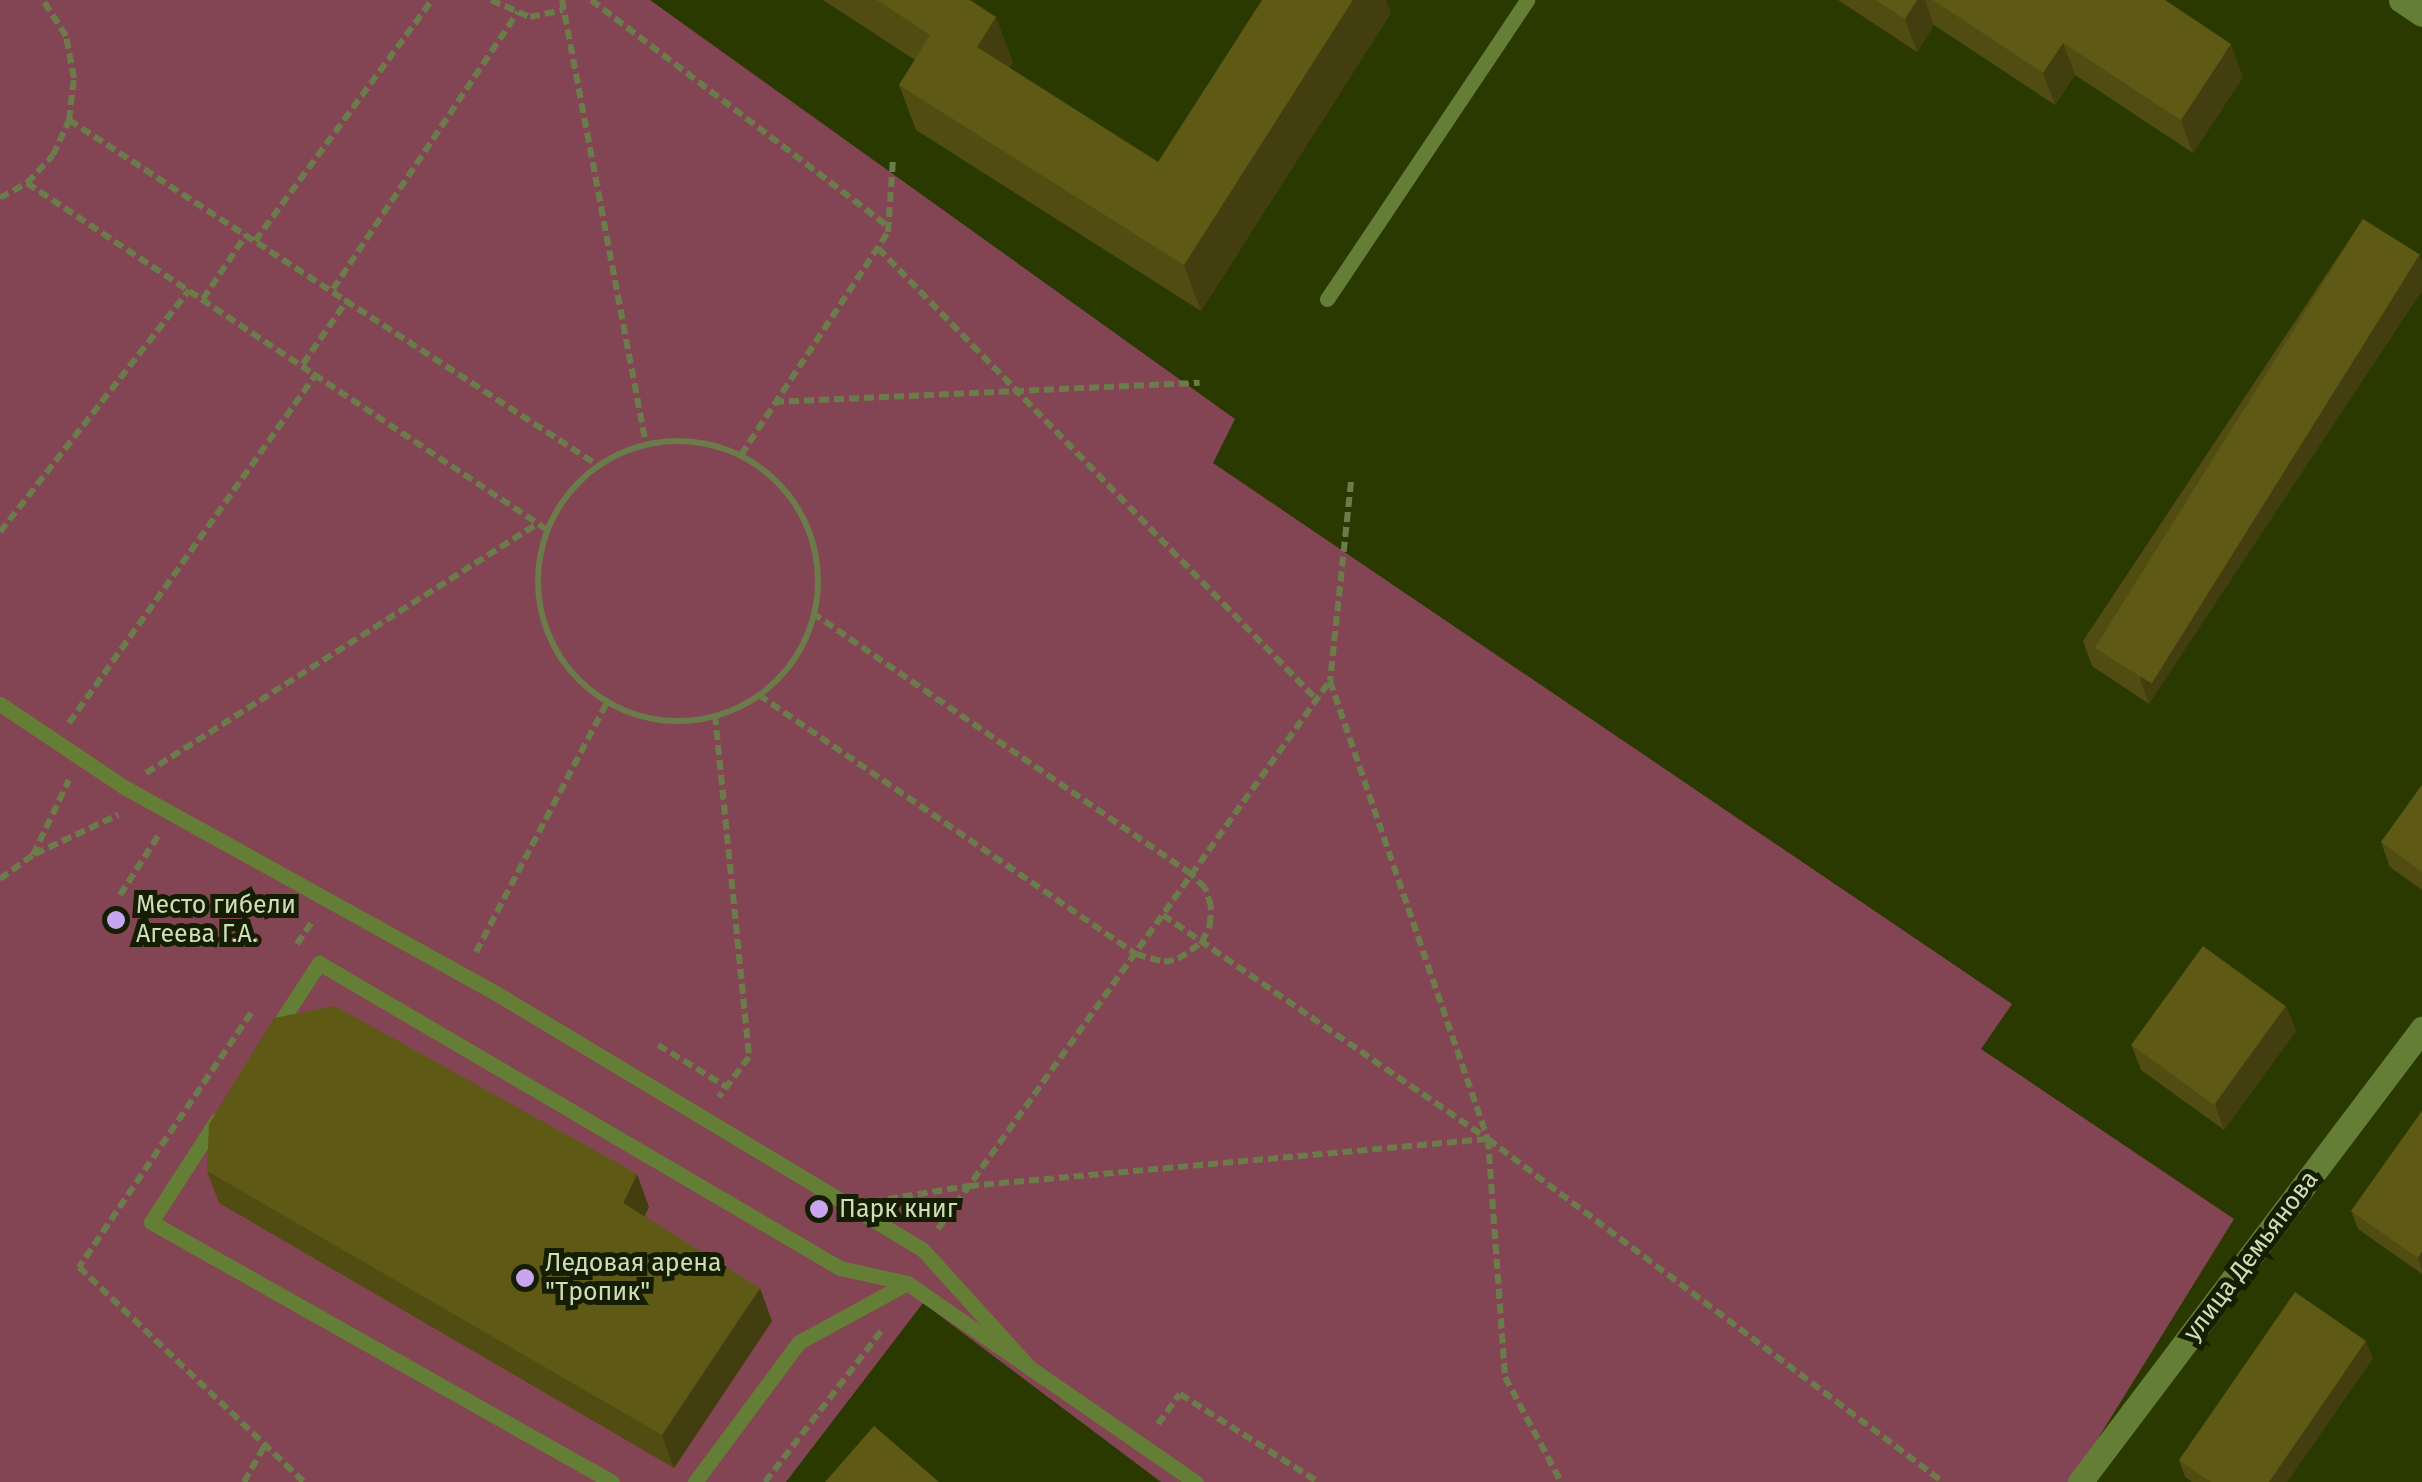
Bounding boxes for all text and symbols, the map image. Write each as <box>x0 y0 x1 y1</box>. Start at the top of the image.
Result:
place label: Место гибели Агеева Г.А. <box>136 891 296 950</box>
marker: Место гибели Агеева Г.А. <box>105 909 127 931</box>
street label: улица Демьянова <box>2177 1165 2325 1347</box>
place label: Парк книг <box>839 1194 957 1224</box>
marker: Парк книг <box>808 1198 830 1220</box>
place label: Ледовая арена "Тропик" <box>545 1249 722 1308</box>
marker: Ледовая арена "Тропик" <box>514 1267 536 1289</box>

